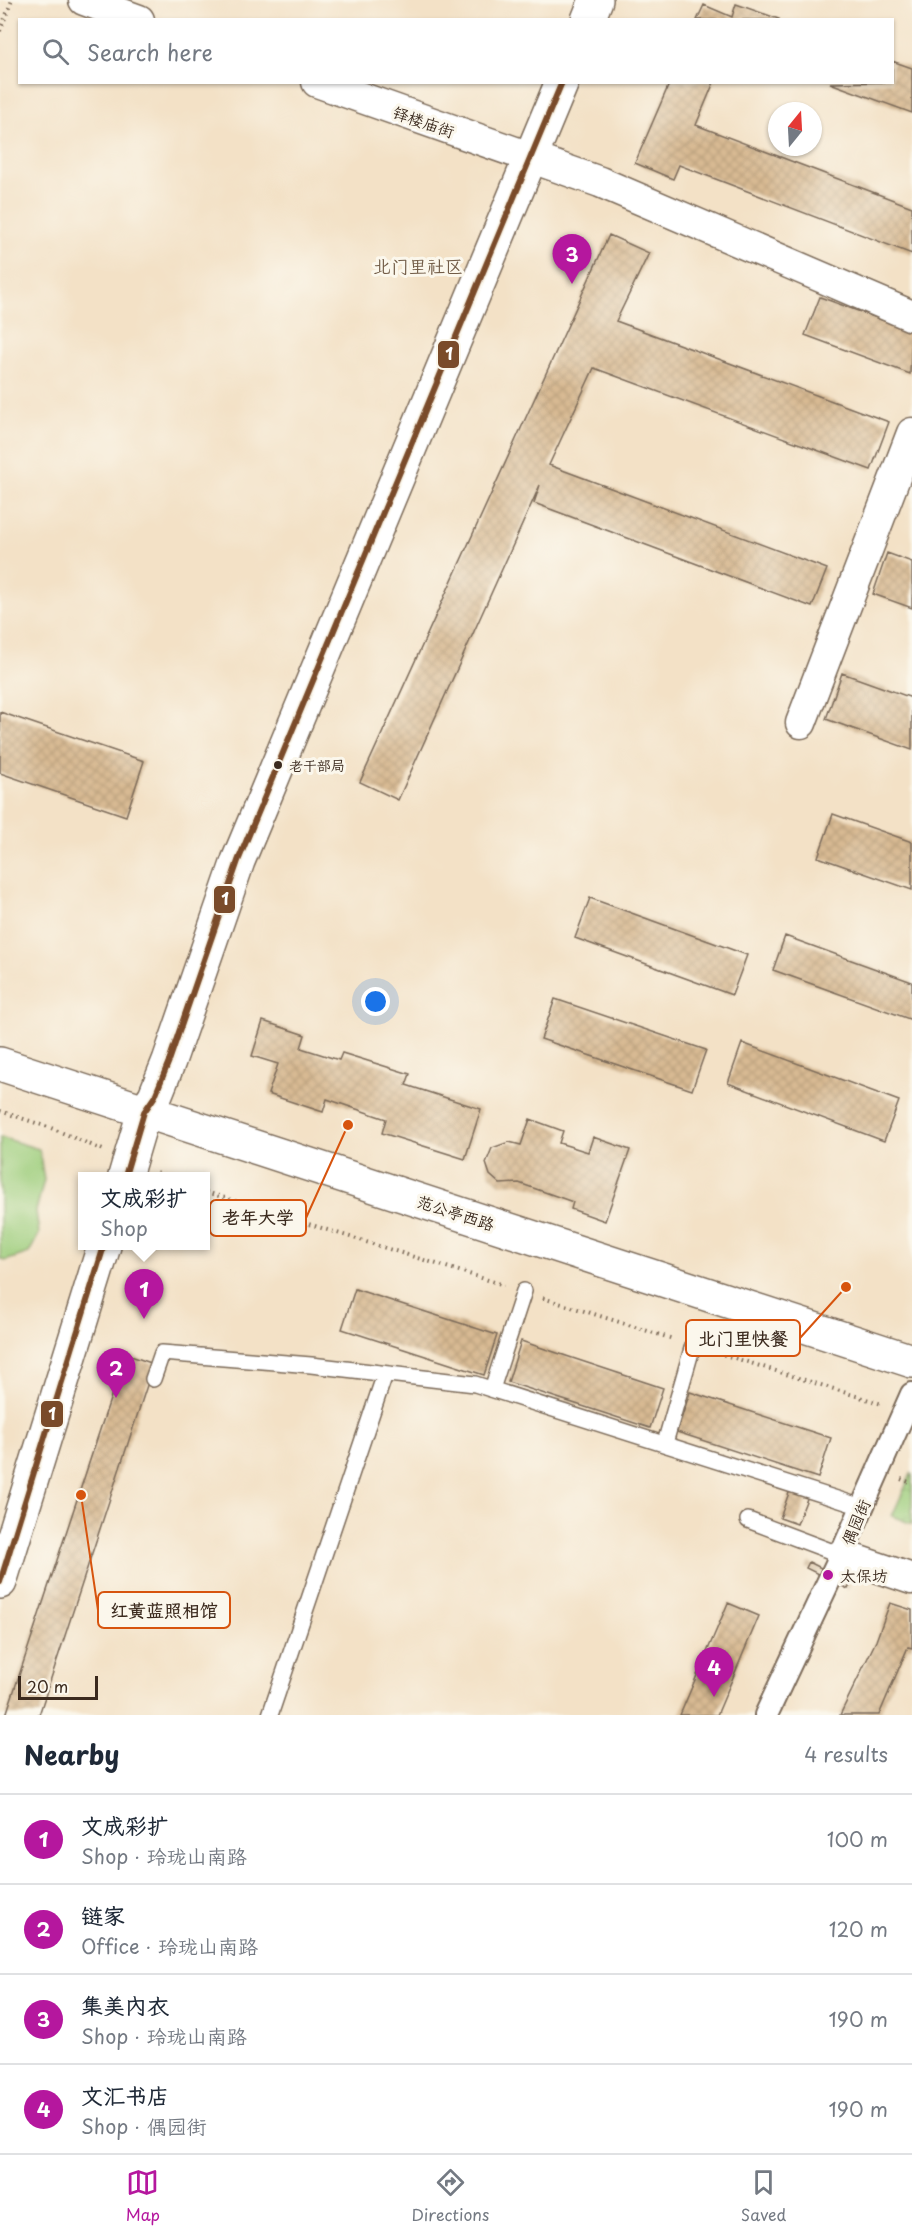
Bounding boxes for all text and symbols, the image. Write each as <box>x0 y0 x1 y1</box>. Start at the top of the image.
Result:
search box <box>18 18 894 84</box>
icon: search <box>39 35 72 68</box>
text: Search here <box>87 35 213 68</box>
street label: 铎楼庙街 <box>390 99 458 143</box>
north arrow <box>768 102 822 156</box>
pin: 3 <box>552 234 592 284</box>
district label: 北门里社区 <box>373 252 463 279</box>
line badge: 1 <box>437 340 460 369</box>
text: 1 <box>445 341 453 365</box>
place label: 老干部局 <box>289 755 345 776</box>
marker: 老干部局 <box>272 759 284 771</box>
line badge: 1 <box>213 885 236 914</box>
text: 1 <box>221 886 229 910</box>
your location <box>361 987 390 1016</box>
popup <box>78 1172 210 1250</box>
text: 文成彩扩 <box>100 1180 188 1213</box>
street label: 范公亭西路 <box>414 1188 498 1236</box>
callout: 老年大学 <box>210 1200 306 1236</box>
text: 老年大学 <box>222 1203 294 1230</box>
text: Shop <box>100 1213 148 1243</box>
pin: 1 <box>124 1270 164 1319</box>
callout: 北门里快餐 <box>686 1320 800 1356</box>
text: 北门里快餐 <box>698 1324 788 1351</box>
pin: 2 <box>96 1348 136 1398</box>
line badge: 1 <box>40 1400 64 1428</box>
text: 1 <box>48 1401 56 1425</box>
street label: 偶园街 <box>835 1495 875 1549</box>
place label: 太保坊 <box>840 1563 888 1587</box>
marker: 太保坊 <box>821 1568 835 1582</box>
callout: 红黄蓝照相馆 <box>98 1592 230 1628</box>
text: 红黄蓝照相馆 <box>110 1596 218 1623</box>
pin: 4 <box>694 1648 734 1697</box>
scale bar <box>18 1673 98 1700</box>
text: 20 m <box>27 1674 68 1698</box>
text: Nearby <box>24 1735 119 1774</box>
text: 4 results <box>804 1739 888 1769</box>
text: 文成彩扩 <box>81 1808 169 1841</box>
text: 1 <box>39 1824 48 1854</box>
text: 100 m <box>827 1824 888 1854</box>
text: Shop · 玲珑山南路 <box>81 1841 247 1871</box>
text: 链家 <box>81 1898 125 1931</box>
text: 2 <box>36 1914 51 1944</box>
text: 120 m <box>829 1914 888 1944</box>
text: Office · 玲珑山南路 <box>81 1931 258 1961</box>
text: 集美内衣 <box>81 1988 169 2021</box>
text: 3 <box>37 2004 50 2034</box>
text: 190 m <box>829 2004 888 2034</box>
text: Shop · 玲珑山南路 <box>81 2021 247 2051</box>
text: 文汇书店 <box>81 2078 169 2111</box>
text: 4 <box>37 2094 50 2124</box>
text: 190 m <box>829 2094 888 2124</box>
text: Shop · 偶园街 <box>81 2111 207 2141</box>
tab: Map <box>126 2166 160 2226</box>
tab: Directions <box>411 2166 489 2226</box>
tab: Saved <box>741 2166 786 2226</box>

